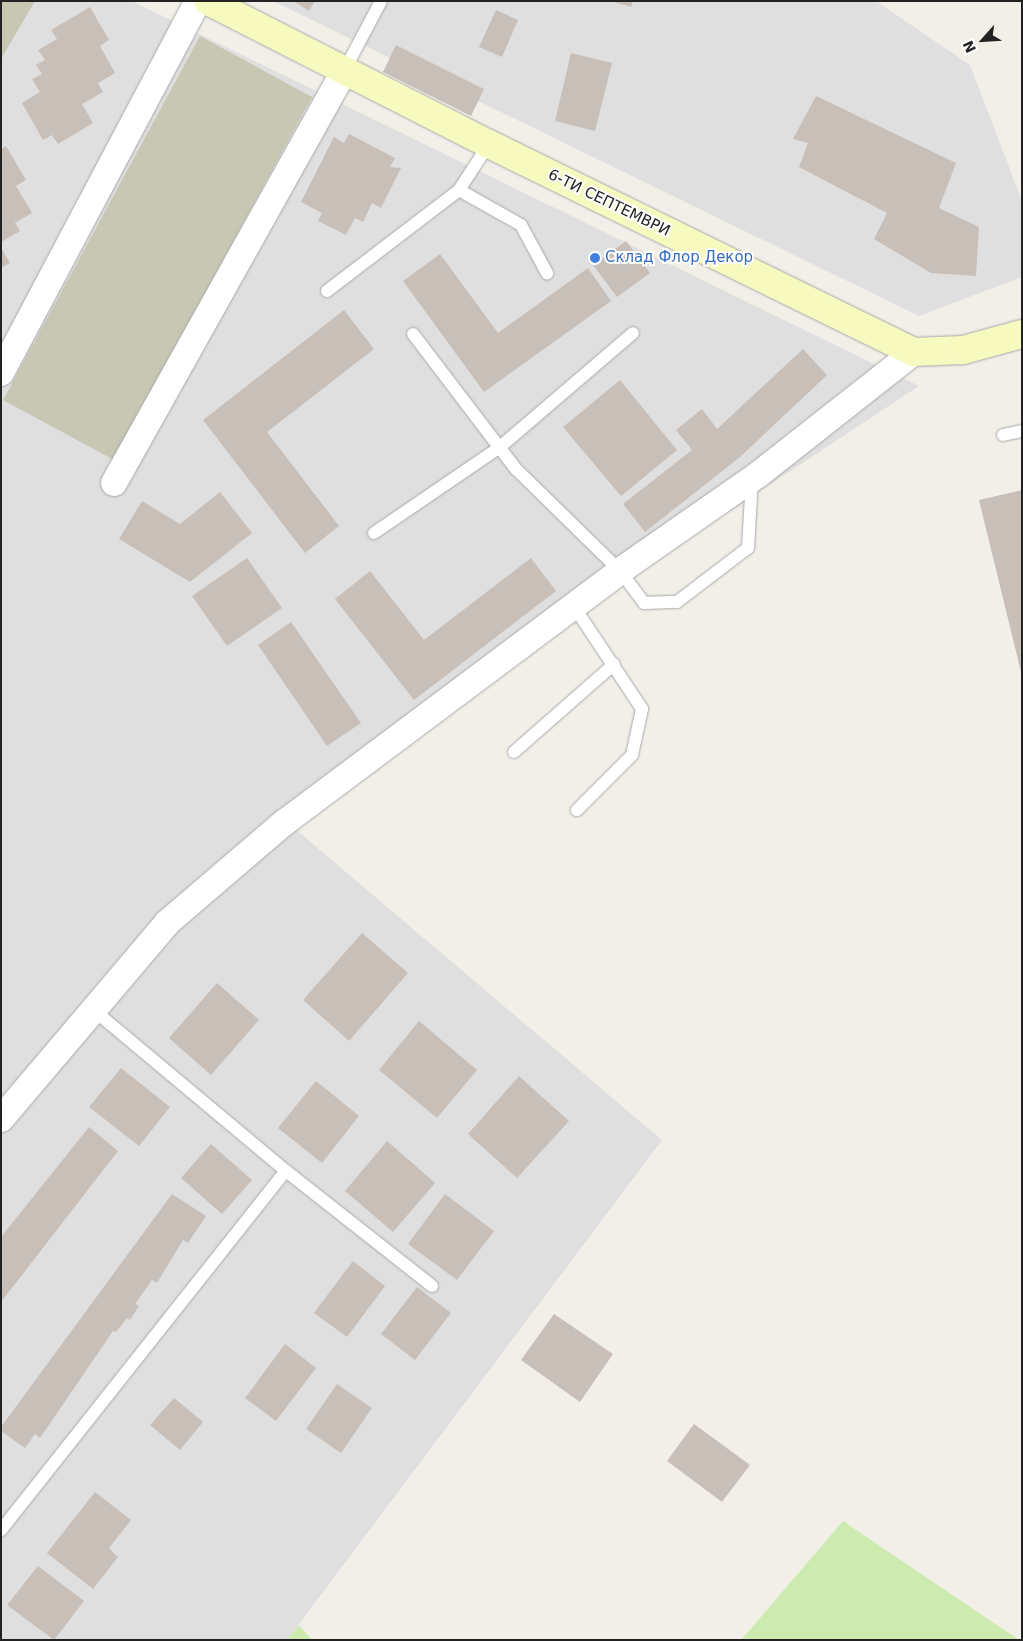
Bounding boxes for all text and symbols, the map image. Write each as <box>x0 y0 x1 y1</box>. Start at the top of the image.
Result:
north arrow <box>958 15 1008 65</box>
text: N <box>960 38 979 55</box>
street label: 6-ТИ СЕПТЕМВРИ <box>545 166 673 240</box>
place label: Склад Флор Декор <box>605 249 753 267</box>
marker: Склад Флор Декор <box>589 252 601 264</box>

